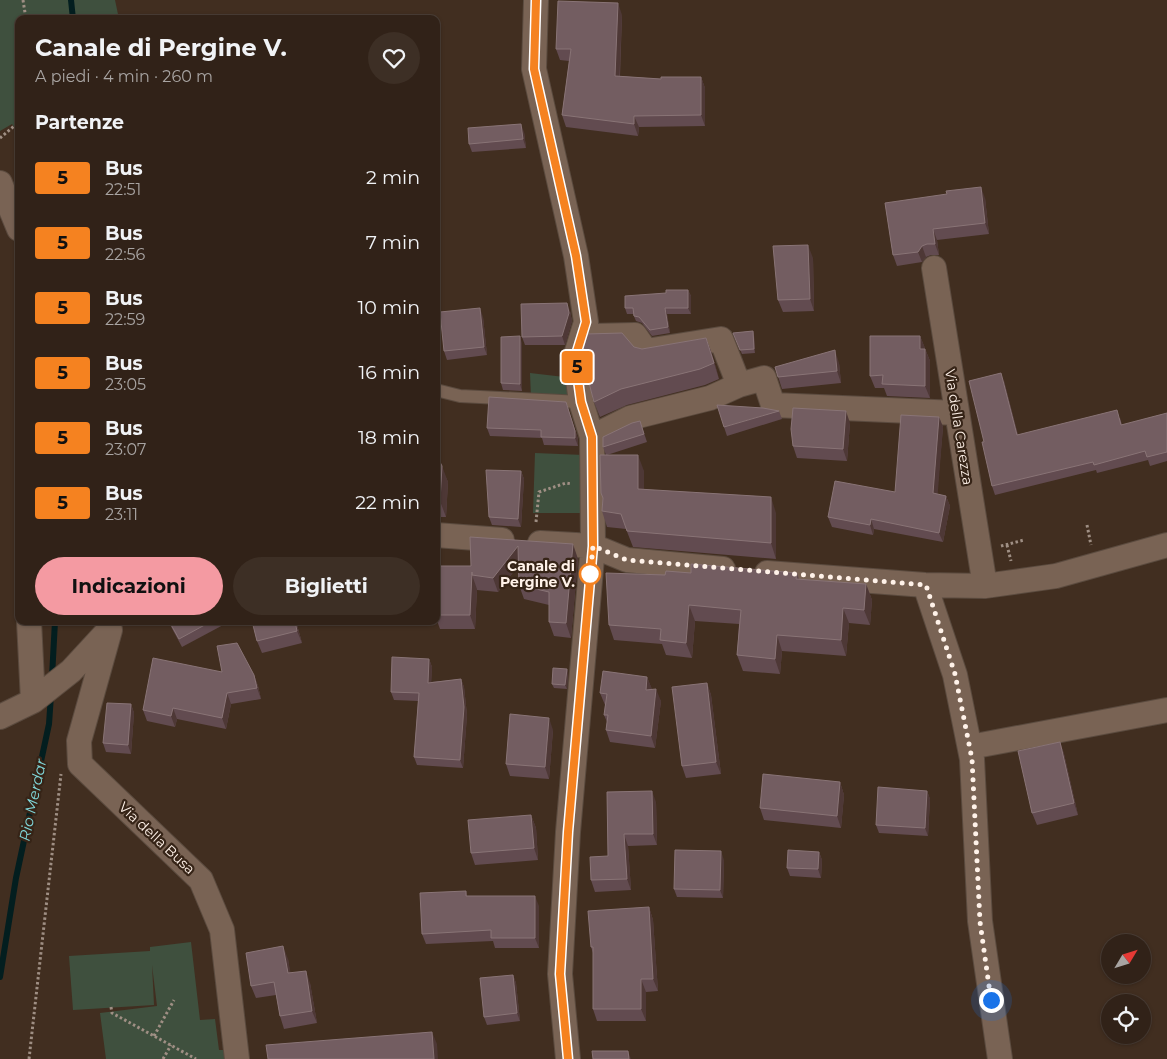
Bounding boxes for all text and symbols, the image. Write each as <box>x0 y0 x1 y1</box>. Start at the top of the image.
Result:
button: heart <box>368 32 420 84</box>
text: Canale di Pergine V. <box>35 33 287 62</box>
text: A piedi · 4 min · 260 m <box>35 67 213 86</box>
text: Partenze <box>35 111 124 134</box>
text: Bus <box>105 157 143 180</box>
text: 2 min <box>366 166 420 189</box>
text: 5 <box>57 167 68 189</box>
text: 22:51 <box>105 180 141 199</box>
text: Bus <box>105 222 143 245</box>
text: 7 min <box>366 231 420 254</box>
text: 5 <box>57 232 68 254</box>
text: 22:56 <box>105 245 145 264</box>
text: Bus <box>105 287 143 310</box>
text: 10 min <box>357 296 420 319</box>
text: 5 <box>57 297 68 319</box>
text: 22:59 <box>105 310 145 329</box>
line badge: 5 <box>561 351 593 383</box>
text: Bus <box>105 352 143 375</box>
text: 5 <box>572 356 582 378</box>
text: 16 min <box>358 361 420 384</box>
text: 5 <box>57 362 68 384</box>
street label: Via della Carezza <box>941 368 977 486</box>
text: 23:05 <box>105 375 146 394</box>
text: Bus <box>105 417 143 440</box>
text: 18 min <box>358 426 420 449</box>
text: 5 <box>57 427 68 449</box>
text: 23:07 <box>105 440 146 459</box>
text: Bus <box>105 482 143 505</box>
text: 22 min <box>355 491 420 514</box>
text: 5 <box>57 492 68 514</box>
text: 23:11 <box>105 505 138 524</box>
button: Indicazioni <box>35 557 223 615</box>
button: Biglietti <box>233 557 420 615</box>
place label: Canale di Pergine V. <box>500 557 575 591</box>
marker: Canale di Pergine V. <box>579 563 601 585</box>
water label: Rio Merdar <box>15 756 51 843</box>
street label: Via della Busa <box>115 798 199 878</box>
north arrow <box>1101 934 1151 984</box>
map controls <box>1101 934 1151 1044</box>
your location <box>979 988 1004 1013</box>
button: locate <box>1101 994 1151 1044</box>

